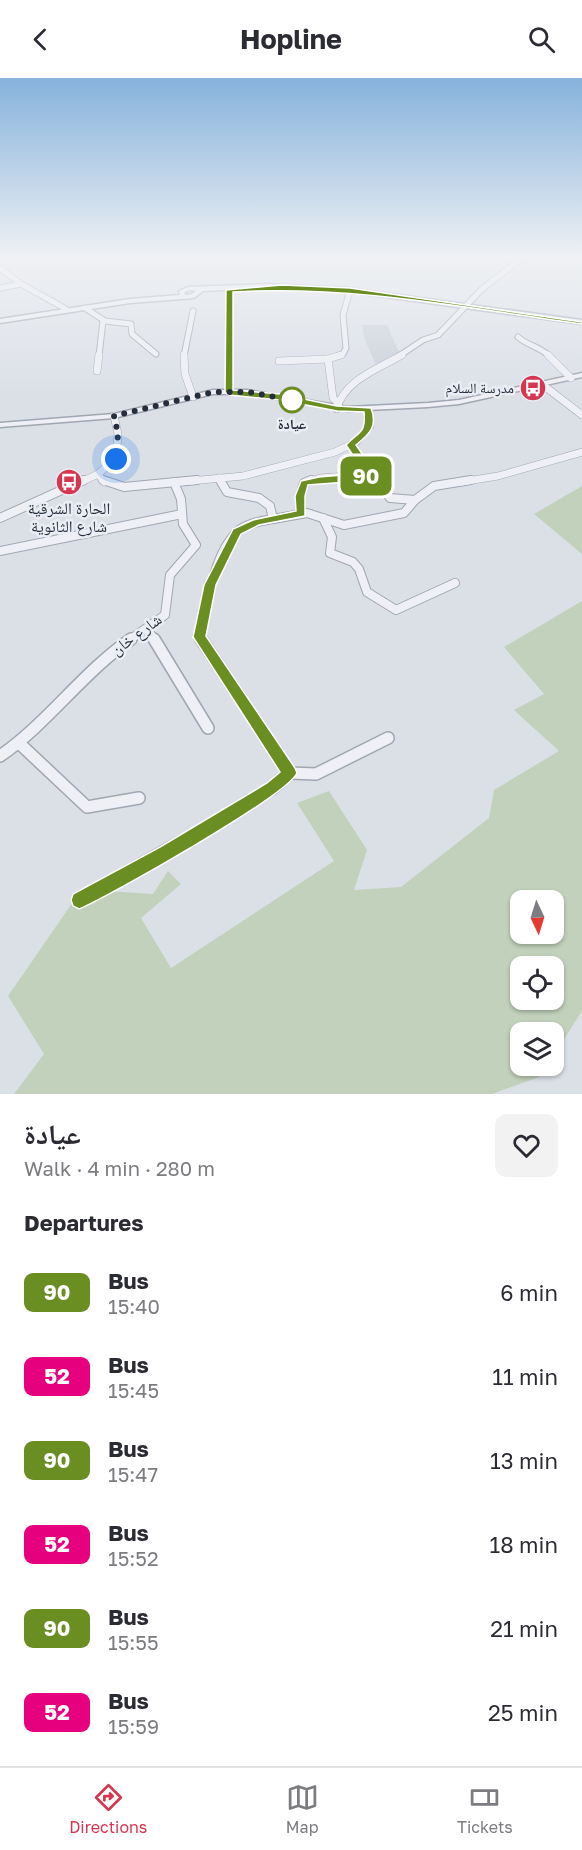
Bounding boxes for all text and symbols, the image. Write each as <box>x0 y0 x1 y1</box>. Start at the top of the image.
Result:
icon: back <box>24 23 57 56</box>
text: Hopline <box>240 23 342 55</box>
icon: search <box>525 23 558 56</box>
bus stop icon: مدرسة السلام <box>518 373 548 403</box>
place label: مدرسة السلام <box>446 379 514 398</box>
marker: عيادة <box>279 387 305 413</box>
place label: عيادة <box>278 415 306 432</box>
your location <box>101 444 131 474</box>
line badge: 90 <box>339 456 393 496</box>
text: 90 <box>353 463 380 489</box>
bus stop icon: الحارة الشرقية شارع الثانوية <box>54 467 84 497</box>
place label: الحارة الشرقية شارع الثانوية <box>28 498 110 537</box>
street label: شارع خان <box>107 609 166 660</box>
north arrow <box>510 890 564 944</box>
map controls <box>510 890 564 1076</box>
button: locate <box>510 956 564 1010</box>
button: layers <box>510 1022 564 1076</box>
button: heart <box>495 1114 558 1177</box>
text: عيادة <box>24 1117 81 1150</box>
text: Walk · 4 min · 280 m <box>24 1156 215 1180</box>
text: Departures <box>24 1209 143 1236</box>
text: Bus <box>108 1267 149 1294</box>
text: 90 <box>44 1279 71 1305</box>
text: 6 min <box>500 1279 558 1306</box>
text: 15:40 <box>108 1294 160 1318</box>
text: Bus <box>108 1351 149 1378</box>
text: 52 <box>44 1363 70 1389</box>
text: 11 min <box>492 1363 558 1390</box>
text: 15:45 <box>108 1378 159 1402</box>
text: Bus <box>108 1435 149 1462</box>
text: 90 <box>44 1447 71 1473</box>
text: 13 min <box>490 1447 558 1474</box>
text: 15:47 <box>108 1462 158 1486</box>
text: Bus <box>108 1519 149 1546</box>
text: 52 <box>44 1531 70 1557</box>
text: 18 min <box>490 1531 558 1558</box>
text: 15:52 <box>108 1546 159 1570</box>
text: Bus <box>108 1603 149 1630</box>
text: 90 <box>44 1615 71 1641</box>
text: 21 min <box>490 1615 558 1642</box>
text: 15:55 <box>108 1630 159 1654</box>
text: Bus <box>108 1687 149 1714</box>
text: 52 <box>44 1699 70 1725</box>
text: 25 min <box>488 1699 558 1726</box>
text: 15:59 <box>108 1714 159 1738</box>
tab: Directions <box>69 1781 147 1837</box>
tab: Map <box>286 1781 319 1837</box>
tab: Tickets <box>457 1781 513 1837</box>

